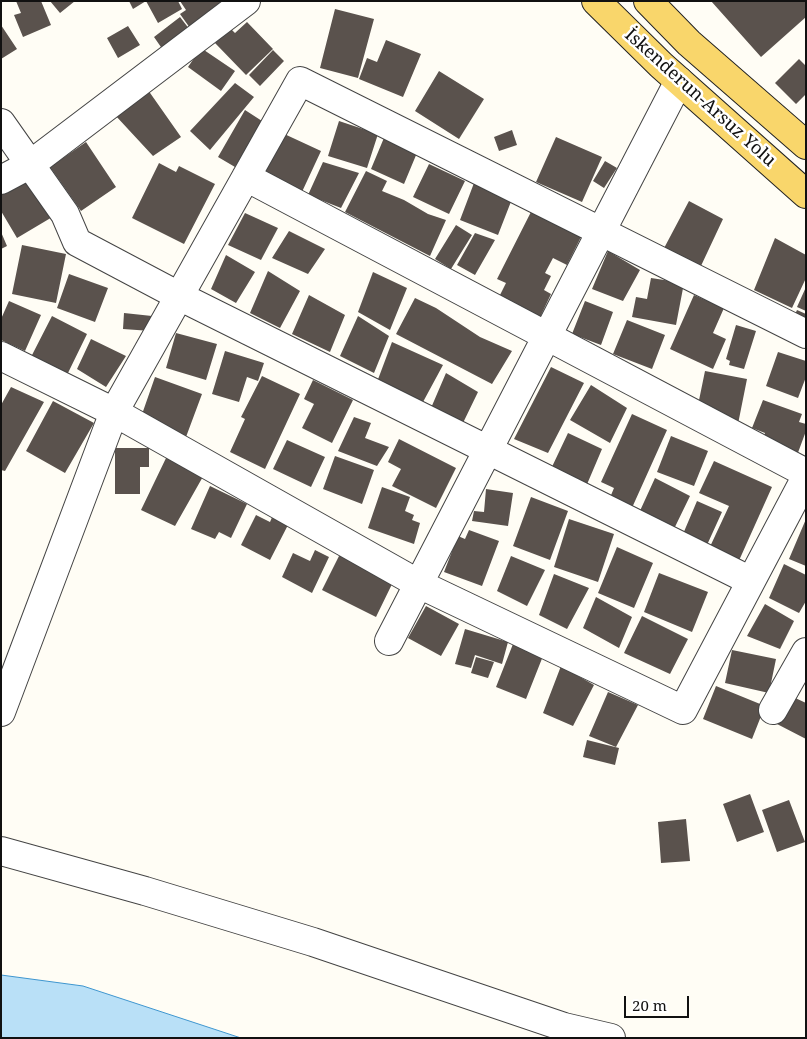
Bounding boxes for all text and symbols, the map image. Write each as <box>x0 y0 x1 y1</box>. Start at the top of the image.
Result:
street label: İskenderun-Arsuz Yolu <box>620 24 780 172</box>
scale bar <box>627 986 692 1018</box>
text: 20 m <box>632 995 667 1015</box>

